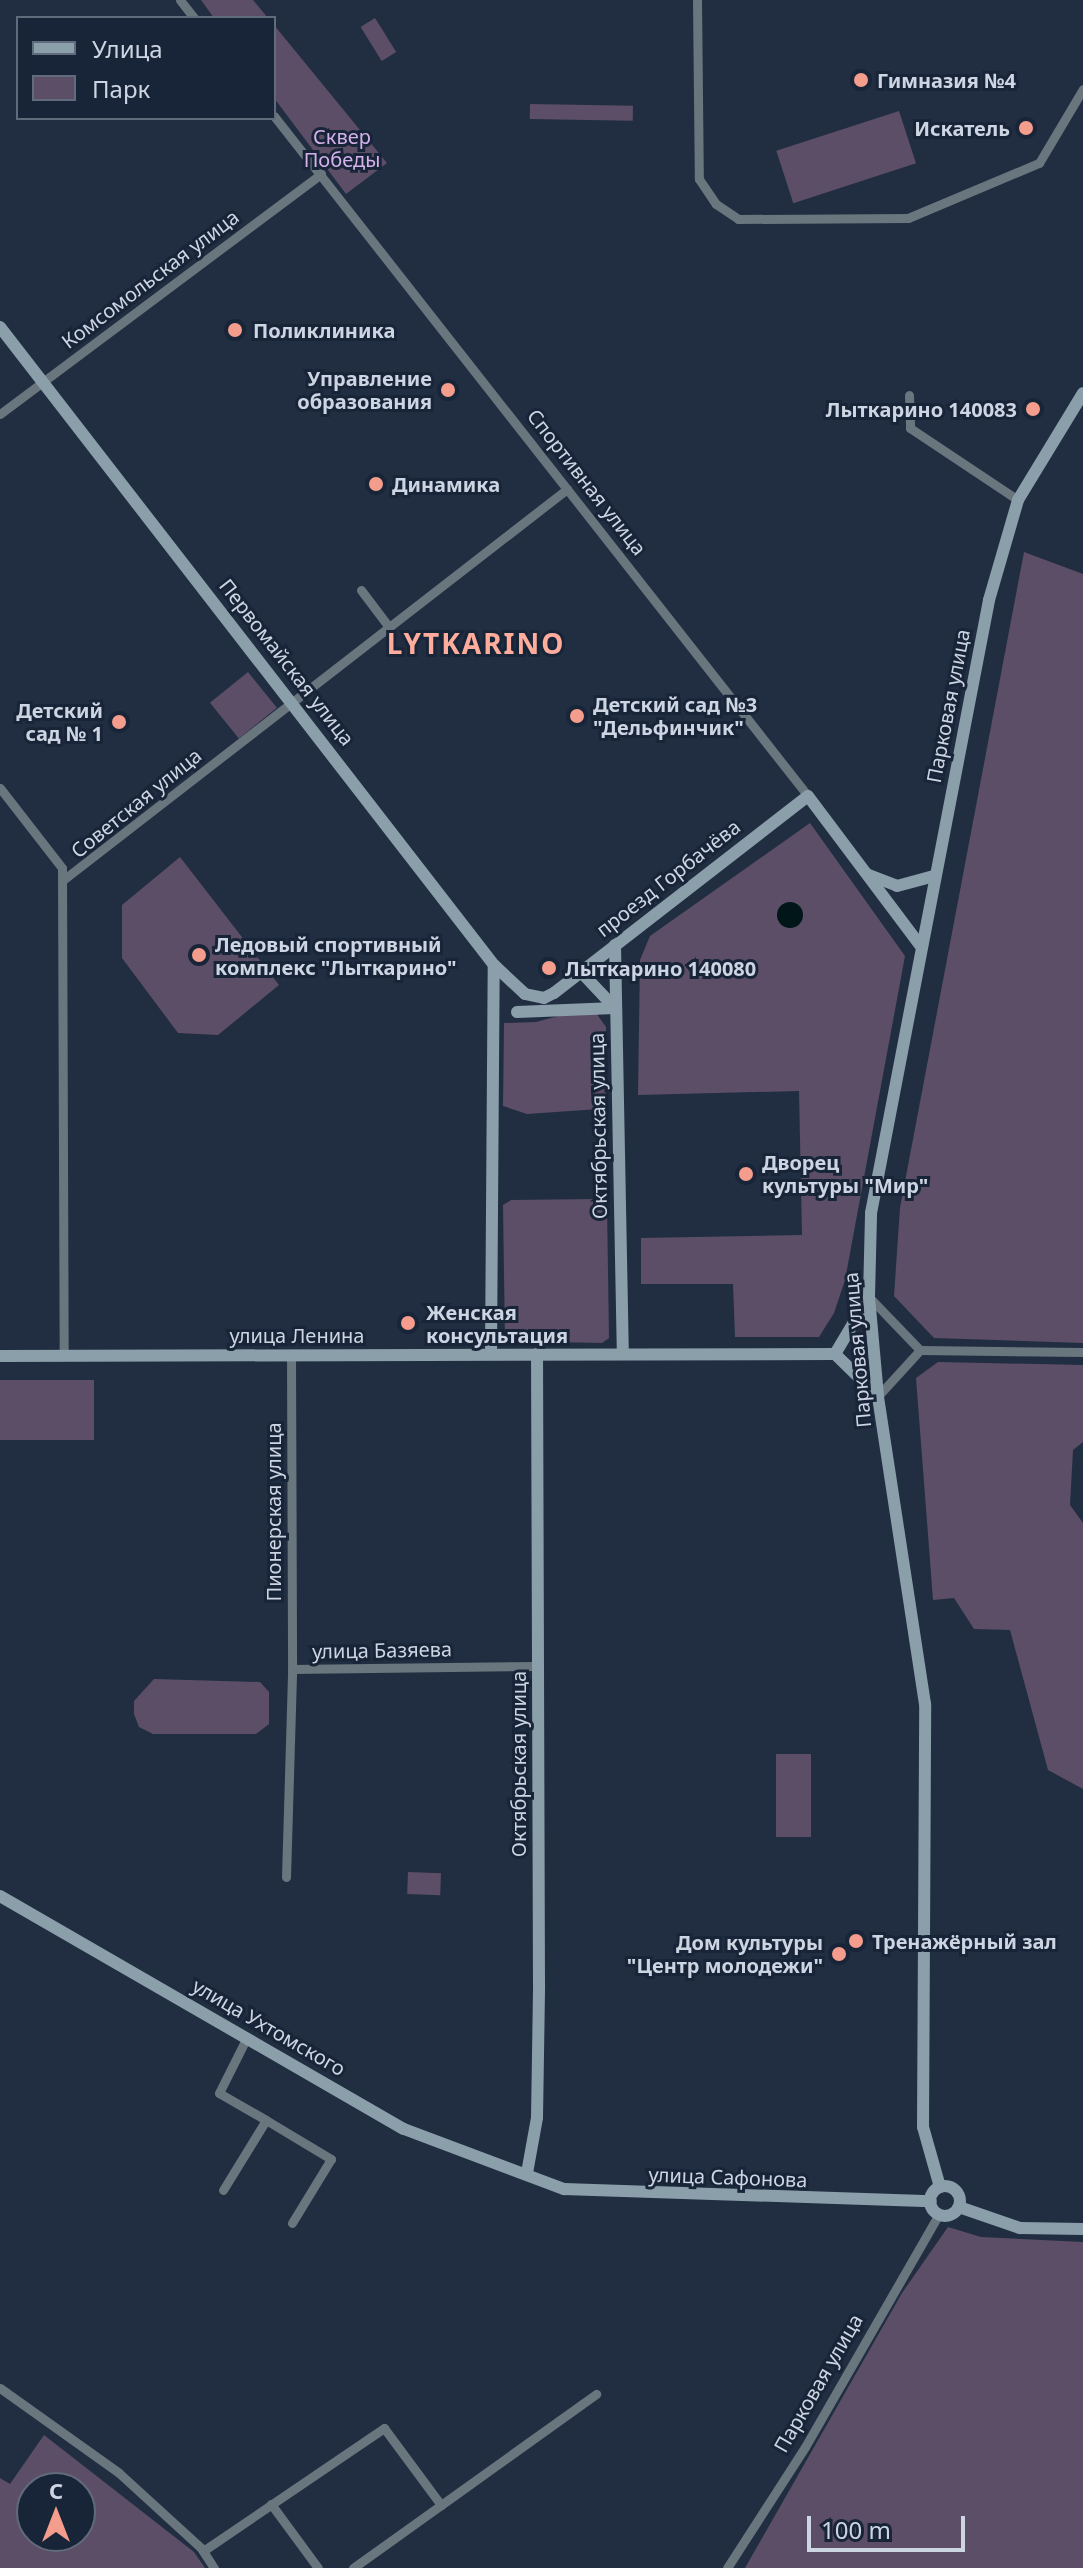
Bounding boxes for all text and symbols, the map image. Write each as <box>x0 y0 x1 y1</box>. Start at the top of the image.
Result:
legend <box>16 16 276 120</box>
text: Улица <box>92 32 163 65</box>
place label: Гимназия №4 <box>877 68 1016 92</box>
marker: Гимназия №4 <box>852 71 870 89</box>
text: Парк <box>92 72 150 105</box>
place label: Искатель <box>914 116 1010 140</box>
marker: Искатель <box>1017 119 1035 137</box>
park label: Сквер Победы <box>304 124 380 171</box>
street label: Комсомольская улица <box>57 205 243 353</box>
place label: Поликлиника <box>253 318 395 342</box>
marker: Поликлиника <box>224 319 246 341</box>
place label: Управление образования <box>297 366 432 413</box>
marker: Управление образования <box>439 381 457 399</box>
place label: Лыткарино 140083 <box>826 397 1017 421</box>
marker: Лыткарино 140083 <box>1024 400 1042 418</box>
street label: Спортивная улица <box>523 404 651 560</box>
place label: Динамика <box>392 472 500 496</box>
marker: Динамика <box>367 475 385 493</box>
street label: Первомайская улица <box>215 574 359 750</box>
district label: LYTKARINO <box>387 626 565 660</box>
street label: Парковая улица <box>921 627 975 785</box>
place label: Детский сад №3 "Дельфинчик" <box>593 692 757 739</box>
place label: Детский сад № 1 <box>16 698 103 745</box>
marker: Детский сад №3 "Дельфинчик" <box>568 707 586 725</box>
marker: Детский сад № 1 <box>110 713 128 731</box>
street label: Советская улица <box>66 743 206 863</box>
street label: проезд Горбачёва <box>591 814 745 942</box>
place label: Ледовый спортивный комплекс "Лыткарино" <box>215 932 457 979</box>
marker: Ледовый спортивный комплекс "Лыткарино" <box>190 946 208 964</box>
place label: Лыткарино 140080 <box>565 956 756 980</box>
marker: Лыткарино 140080 <box>540 959 558 977</box>
street label: Октябрьская улица <box>584 1033 612 1219</box>
place label: Дворец культуры "Мир" <box>762 1150 928 1197</box>
marker: Дворец культуры "Мир" <box>737 1165 755 1183</box>
street label: Парковая улица <box>838 1271 876 1429</box>
place label: Женская консультация <box>426 1300 568 1347</box>
marker: Женская консультация <box>397 1312 419 1334</box>
street label: улица Ленина <box>230 1323 364 1347</box>
street label: Пионерская улица <box>261 1422 285 1602</box>
street label: улица Базяева <box>312 1637 452 1663</box>
street label: Октябрьская улица <box>506 1671 530 1857</box>
place label: Тренажёрный зал <box>872 1929 1057 1953</box>
place label: Дом культуры "Центр молодежи" <box>627 1930 823 1977</box>
marker: Тренажёрный зал <box>847 1932 865 1950</box>
marker: Дом культуры "Центр молодежи" <box>830 1945 848 1963</box>
street label: улица Ухтомского <box>188 1973 350 2081</box>
street label: улица Сафонова <box>648 2162 808 2192</box>
street label: Парковая улица <box>769 2310 867 2456</box>
north arrow <box>16 2472 96 2552</box>
text: С <box>49 2475 63 2505</box>
scale bar <box>811 2500 969 2550</box>
text: 100 m <box>821 2513 891 2546</box>

